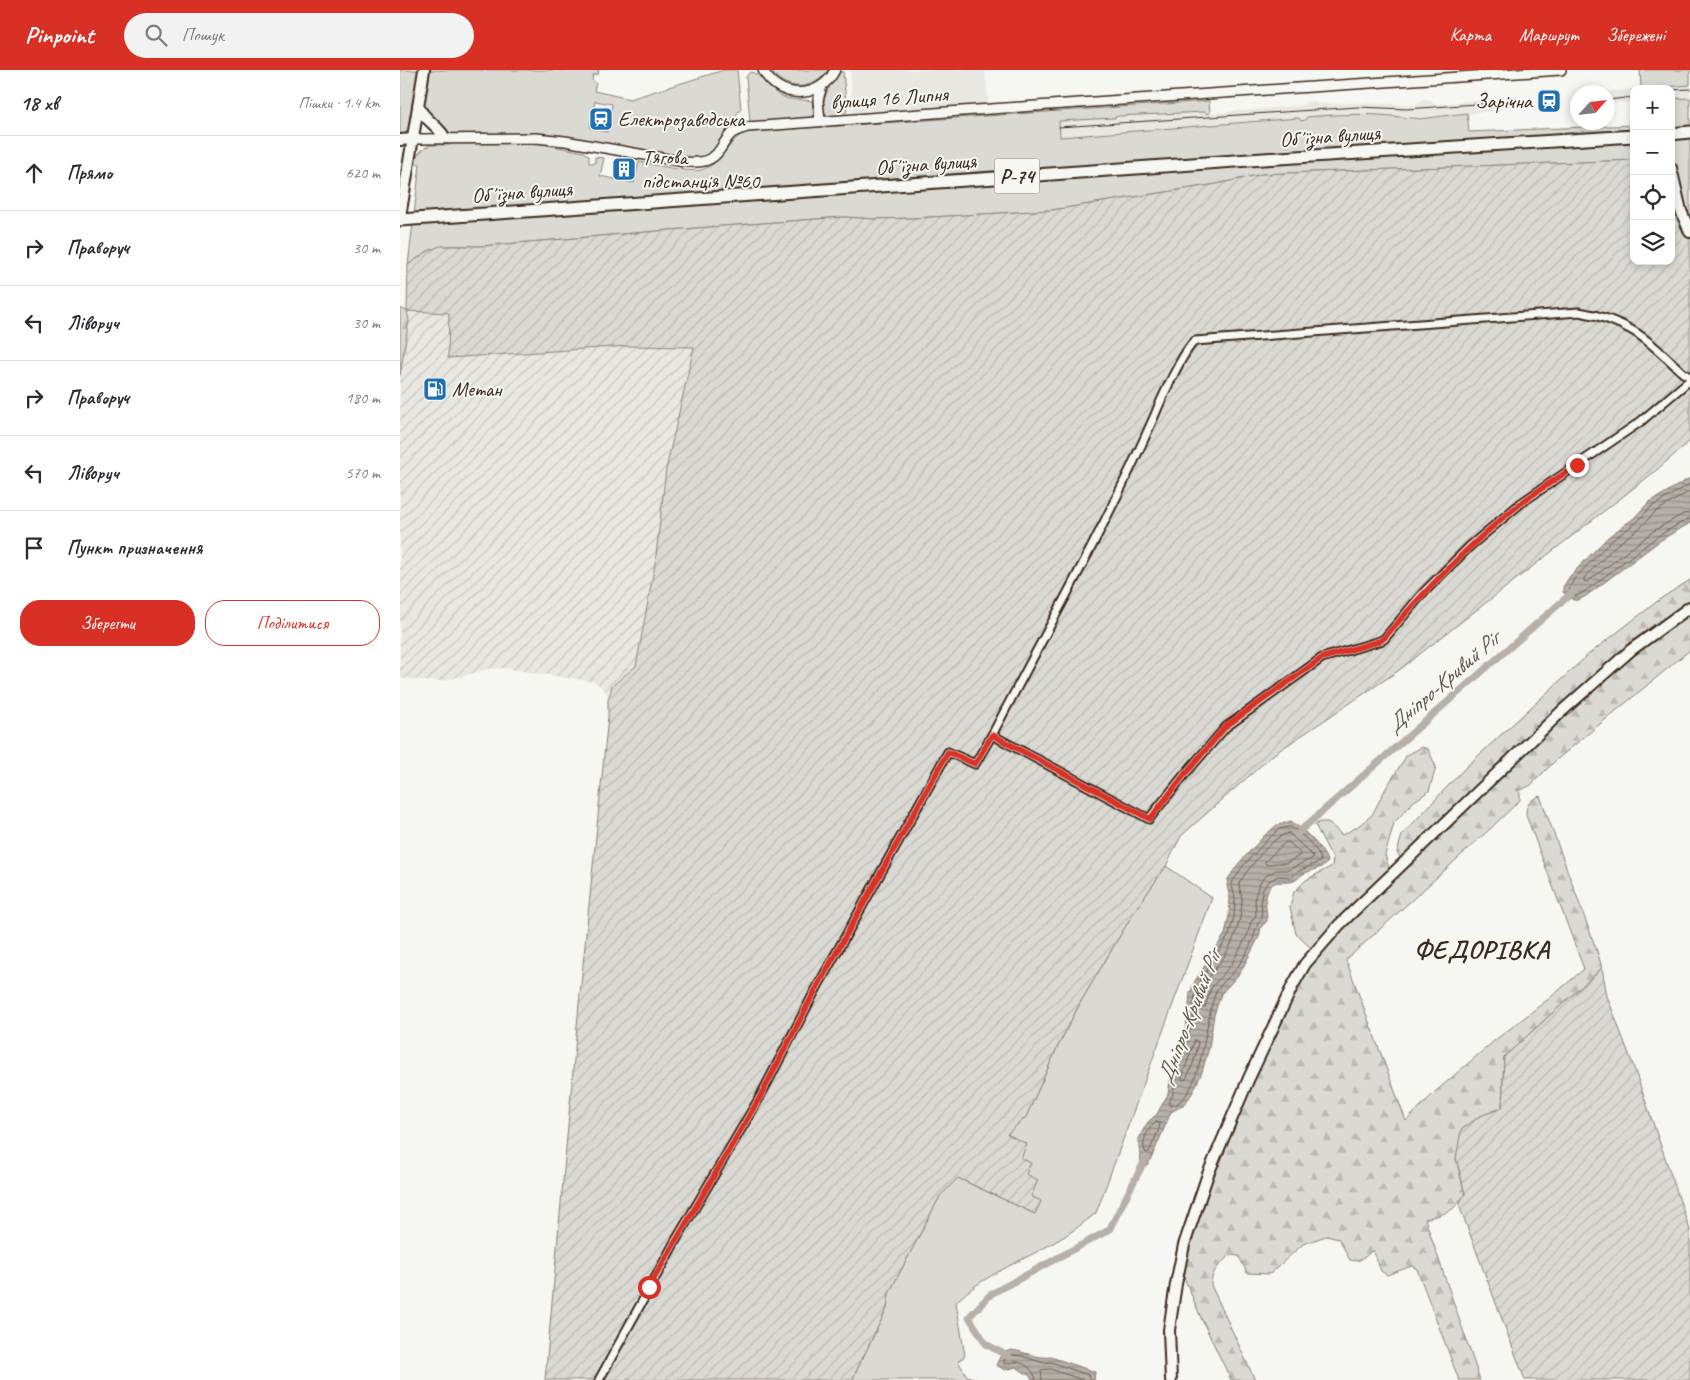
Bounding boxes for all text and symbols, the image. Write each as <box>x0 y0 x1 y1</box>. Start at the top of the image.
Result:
search box <box>124 13 474 58</box>
text: Pinpoint <box>25 20 94 50</box>
icon: search <box>142 21 170 49</box>
text: Пошук <box>182 23 224 47</box>
text: Карта <box>1450 24 1491 46</box>
text: Маршрут <box>1519 24 1578 46</box>
text: Збережені <box>1606 24 1665 46</box>
street label: вулиця 16 Липня <box>830 81 950 115</box>
north arrow <box>1570 85 1615 130</box>
map controls <box>1630 85 1675 265</box>
button: + <box>1630 85 1675 130</box>
place label: Зарічна <box>1475 88 1534 114</box>
station icon: Зарічна <box>1536 88 1562 114</box>
text: 18 хв <box>20 90 58 116</box>
text: Пішки · 1.4 km <box>298 93 380 113</box>
station icon: Електрозаводська <box>588 106 614 132</box>
place label: Електрозаводська <box>618 106 746 132</box>
street label: Обʼїзна вулиця <box>1279 119 1383 153</box>
button: − <box>1630 130 1675 175</box>
place label: Тягова підстанція №60 <box>642 144 761 194</box>
street label: Обʼїзна вулиця <box>875 147 979 181</box>
building icon: Тягова підстанція №60 <box>611 156 637 182</box>
road number: Р-74 <box>994 158 1040 194</box>
icon: ahead <box>20 159 48 187</box>
text: Прямо <box>67 161 112 185</box>
text: 620 m <box>346 163 380 183</box>
street label: Обʼїзна вулиця <box>471 175 575 209</box>
button: locate <box>1630 175 1675 220</box>
button: layers <box>1630 220 1675 265</box>
icon: right <box>20 234 48 262</box>
text: Праворуч <box>67 236 129 260</box>
text: 30 m <box>353 238 380 258</box>
icon: left <box>20 309 48 337</box>
text: Ліворуч <box>67 311 119 335</box>
text: 30 m <box>353 313 380 333</box>
fuel station icon: Метан <box>422 376 448 402</box>
place label: Метан <box>452 376 503 402</box>
icon: right <box>20 384 48 412</box>
text: Праворуч <box>67 386 129 410</box>
text: 180 m <box>346 388 380 408</box>
route end <box>1566 454 1589 477</box>
icon: left <box>20 459 48 487</box>
text: Ліворуч <box>67 461 119 485</box>
text: 570 m <box>346 463 380 483</box>
icon: arrive <box>20 534 48 562</box>
text: Пункт призначення <box>67 536 202 560</box>
button: Зберегти <box>20 600 195 646</box>
button: Поділитися <box>205 600 380 646</box>
water label: Дніпро-Кривий Ріг <box>1380 622 1509 739</box>
district label: ФЕДОРІВКА <box>1414 933 1550 966</box>
water label: Дніпро-Кривий Ріг <box>1151 942 1229 1088</box>
route start <box>638 1276 661 1299</box>

